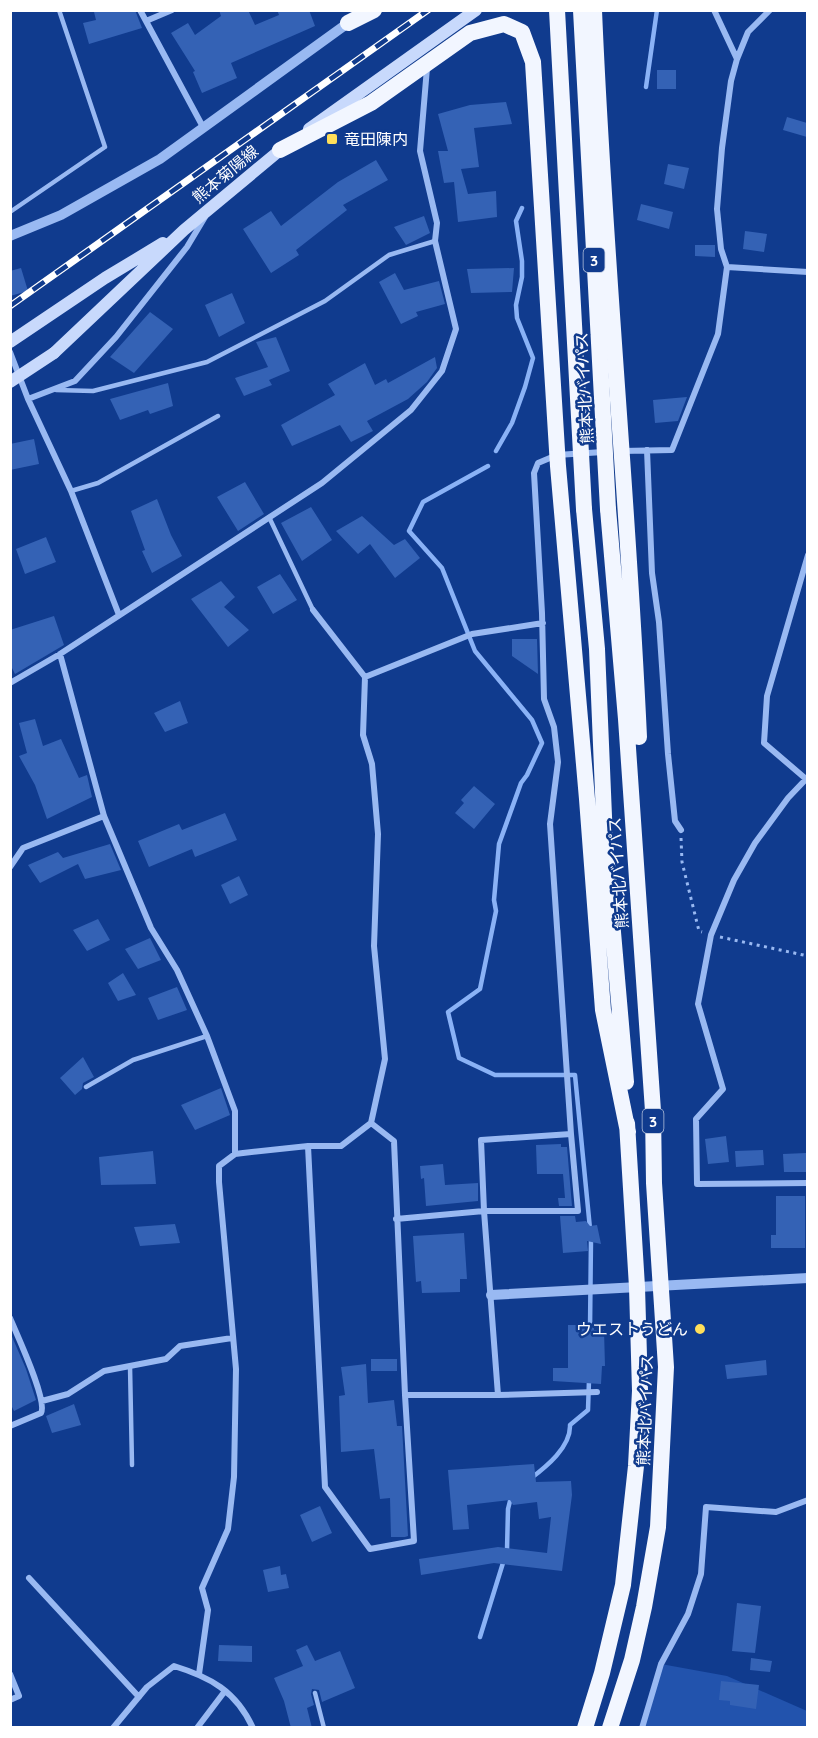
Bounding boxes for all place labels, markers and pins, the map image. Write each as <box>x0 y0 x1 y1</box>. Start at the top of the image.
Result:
place label: 竜田陳内 <box>344 129 408 149</box>
marker: 竜田陳内 <box>325 132 339 146</box>
place label: ウエストうどん <box>576 1319 688 1339</box>
marker: ウエストうどん <box>693 1322 707 1336</box>

